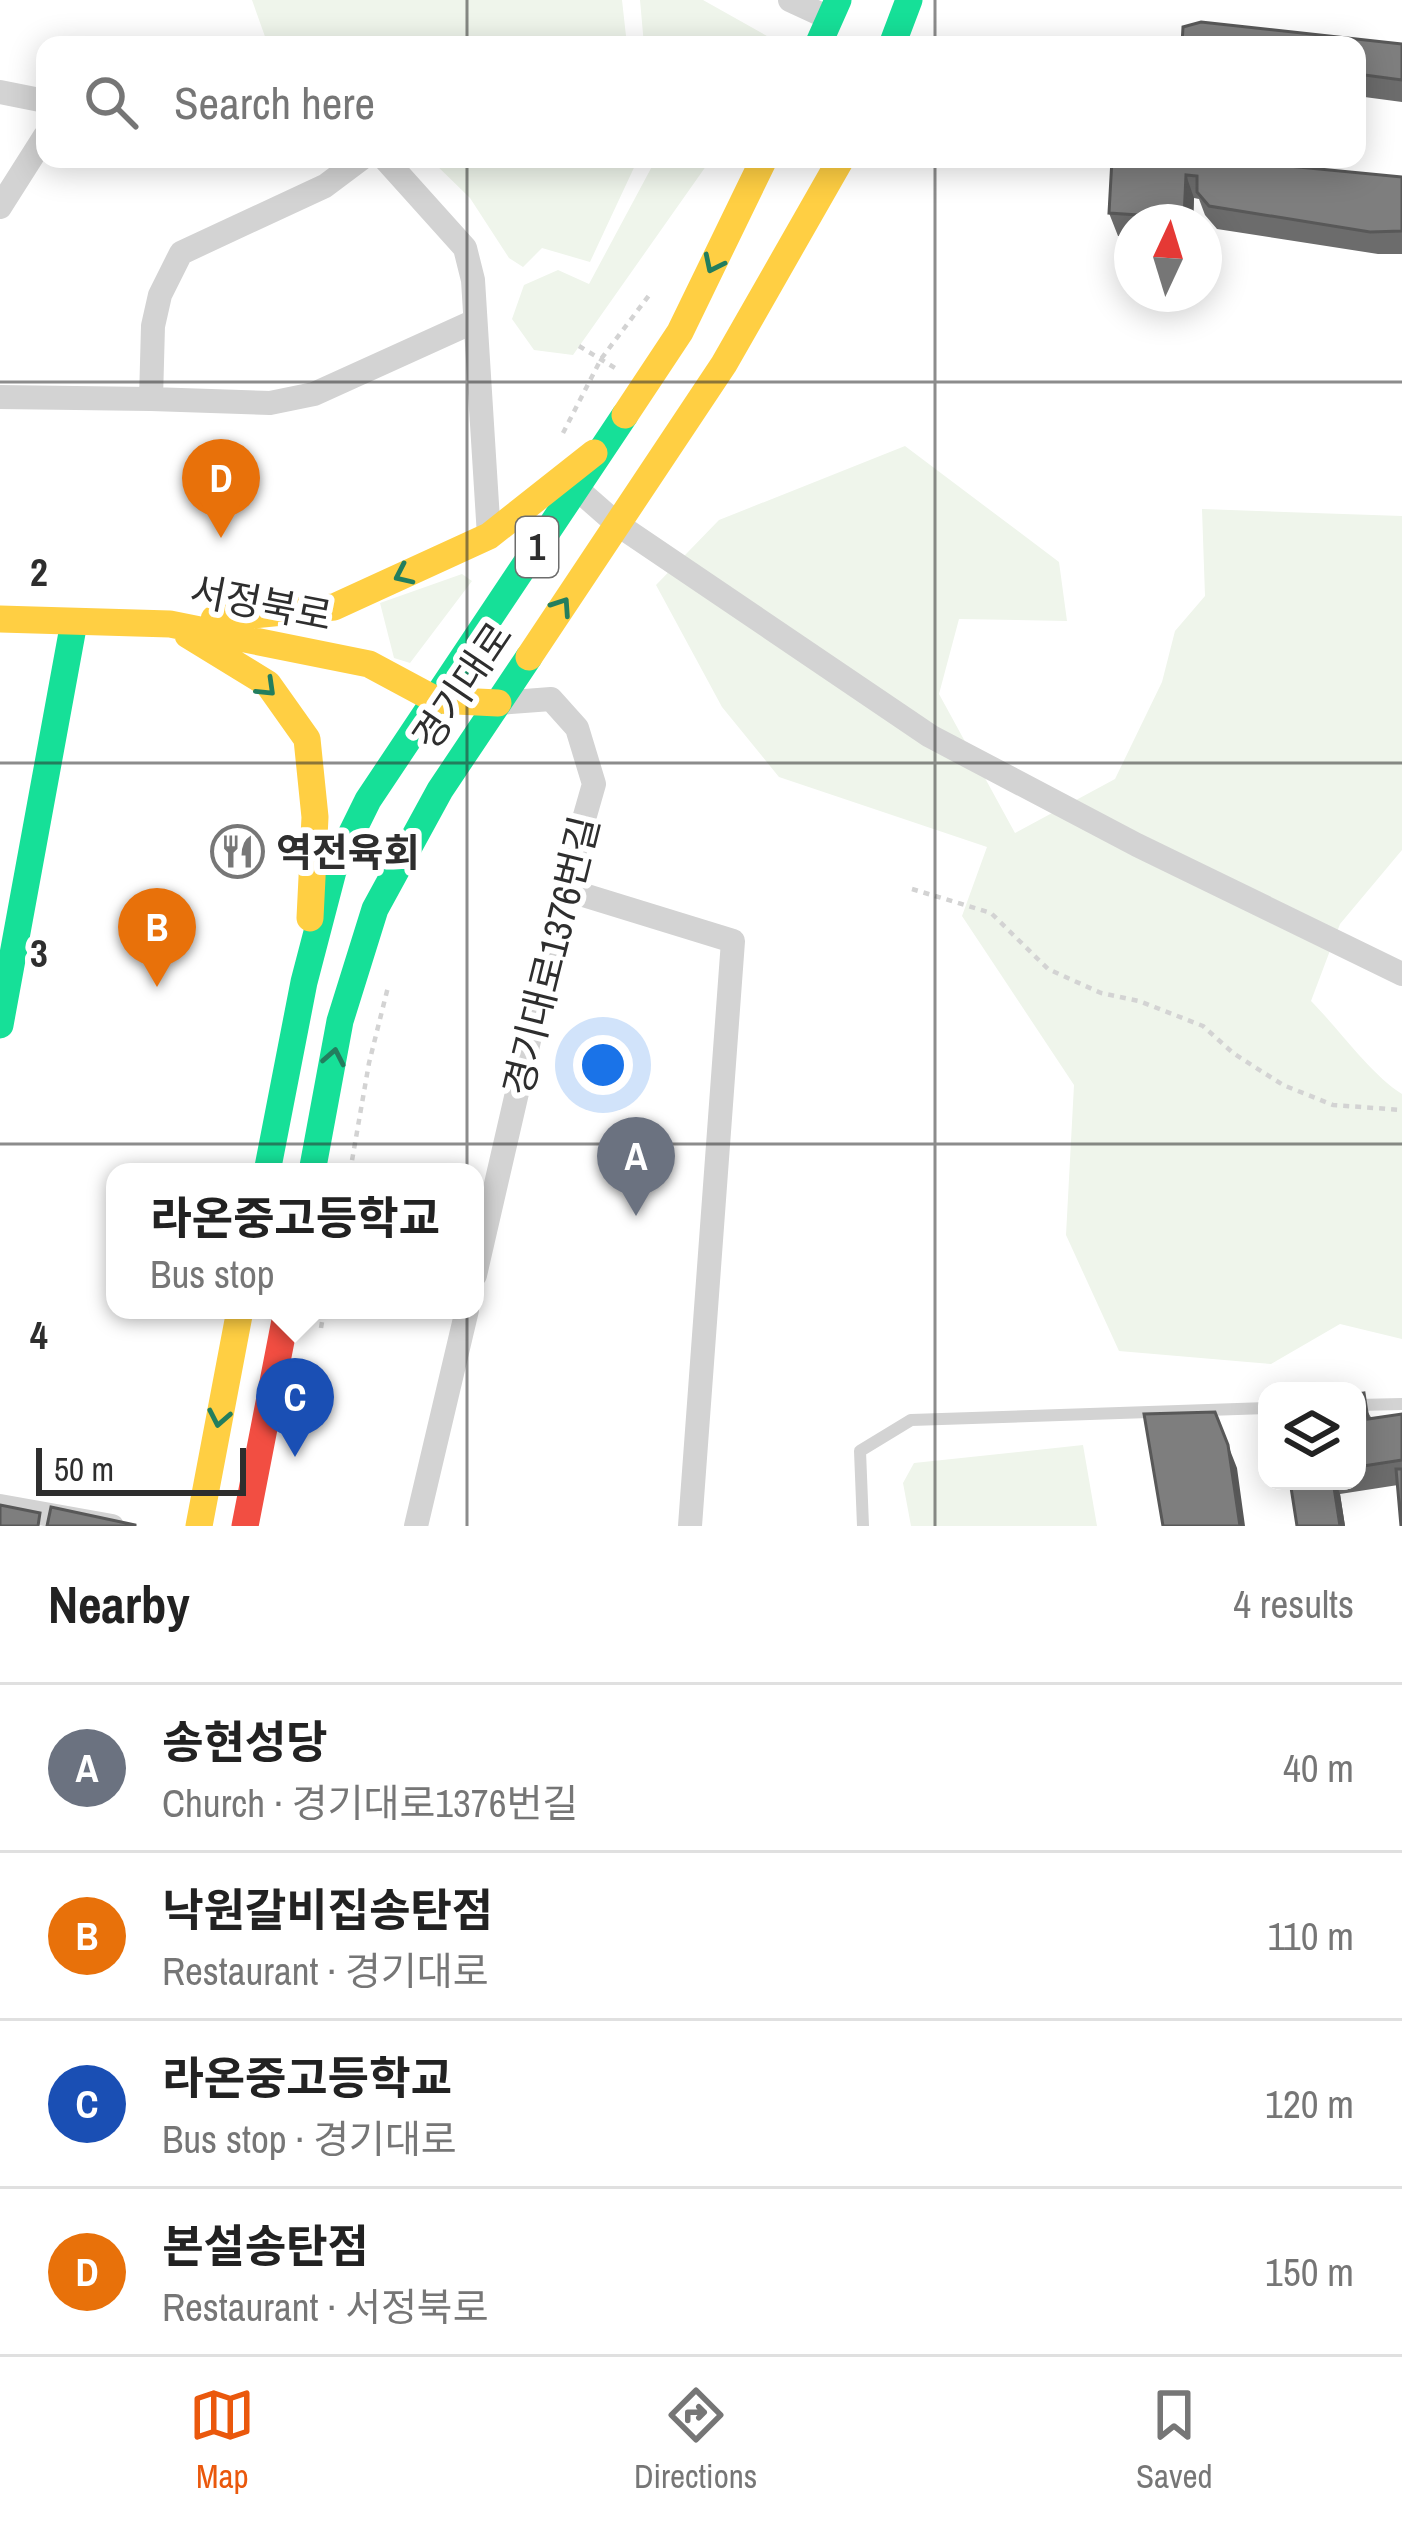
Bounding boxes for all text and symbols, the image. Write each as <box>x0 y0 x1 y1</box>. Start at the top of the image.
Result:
search box <box>36 36 1366 168</box>
icon: search <box>78 69 144 135</box>
text: Search here <box>174 72 375 133</box>
north arrow <box>1114 204 1222 312</box>
one-way arrow <box>704 252 727 273</box>
pin: D <box>182 439 260 538</box>
road number: 1 <box>516 517 558 577</box>
text: 2 <box>30 546 48 598</box>
one-way arrow <box>394 561 415 584</box>
street label: 서정북로 <box>186 564 336 642</box>
one-way arrow <box>548 597 570 619</box>
street label: 경기대로 <box>400 612 524 760</box>
one-way arrow <box>252 674 274 696</box>
street label: 경기대로1376번길 <box>491 811 611 1101</box>
restaurant icon: 역전육회 <box>209 824 265 880</box>
place label: 역전육회 <box>276 826 420 878</box>
pin: B <box>118 888 196 987</box>
text: 3 <box>30 927 48 979</box>
your location <box>573 1035 633 1095</box>
one-way arrow <box>320 1047 346 1067</box>
pin: A <box>597 1117 675 1216</box>
popup <box>106 1163 484 1319</box>
text: 라온중고등학교 <box>150 1187 440 1248</box>
text: Bus stop <box>150 1248 275 1300</box>
text: 4 <box>30 1309 48 1361</box>
pin: C <box>256 1358 334 1457</box>
map controls <box>1258 1382 1366 1490</box>
button: layers <box>1258 1382 1366 1490</box>
one-way arrow <box>207 1408 233 1428</box>
scale bar <box>36 1442 246 1495</box>
text: 50 m <box>54 1447 114 1491</box>
text: Nearby <box>48 1570 190 1639</box>
text: 4 results <box>1233 1578 1354 1630</box>
text: 송현성당 <box>162 1711 328 1772</box>
text: A <box>75 1742 99 1794</box>
text: 40 m <box>1283 1742 1354 1794</box>
text: Church · 경기대로1376번길 <box>162 1777 578 1829</box>
text: 낙원갈비집송탄점 <box>162 1879 493 1940</box>
text: B <box>75 1910 99 1962</box>
text: 110 m <box>1267 1910 1354 1962</box>
text: Restaurant · 경기대로 <box>162 1945 489 1997</box>
text: 라온중고등학교 <box>162 2047 452 2108</box>
text: C <box>75 2078 99 2130</box>
text: 120 m <box>1265 2078 1354 2130</box>
text: Bus stop · 경기대로 <box>162 2113 457 2165</box>
text: 본설송탄점 <box>162 2215 369 2276</box>
text: D <box>75 2246 99 2298</box>
text: 150 m <box>1265 2246 1354 2298</box>
text: Restaurant · 서정북로 <box>162 2281 489 2333</box>
tab: Map <box>189 2382 255 2498</box>
tab: Directions <box>634 2382 757 2498</box>
tab: Saved <box>1136 2382 1213 2498</box>

